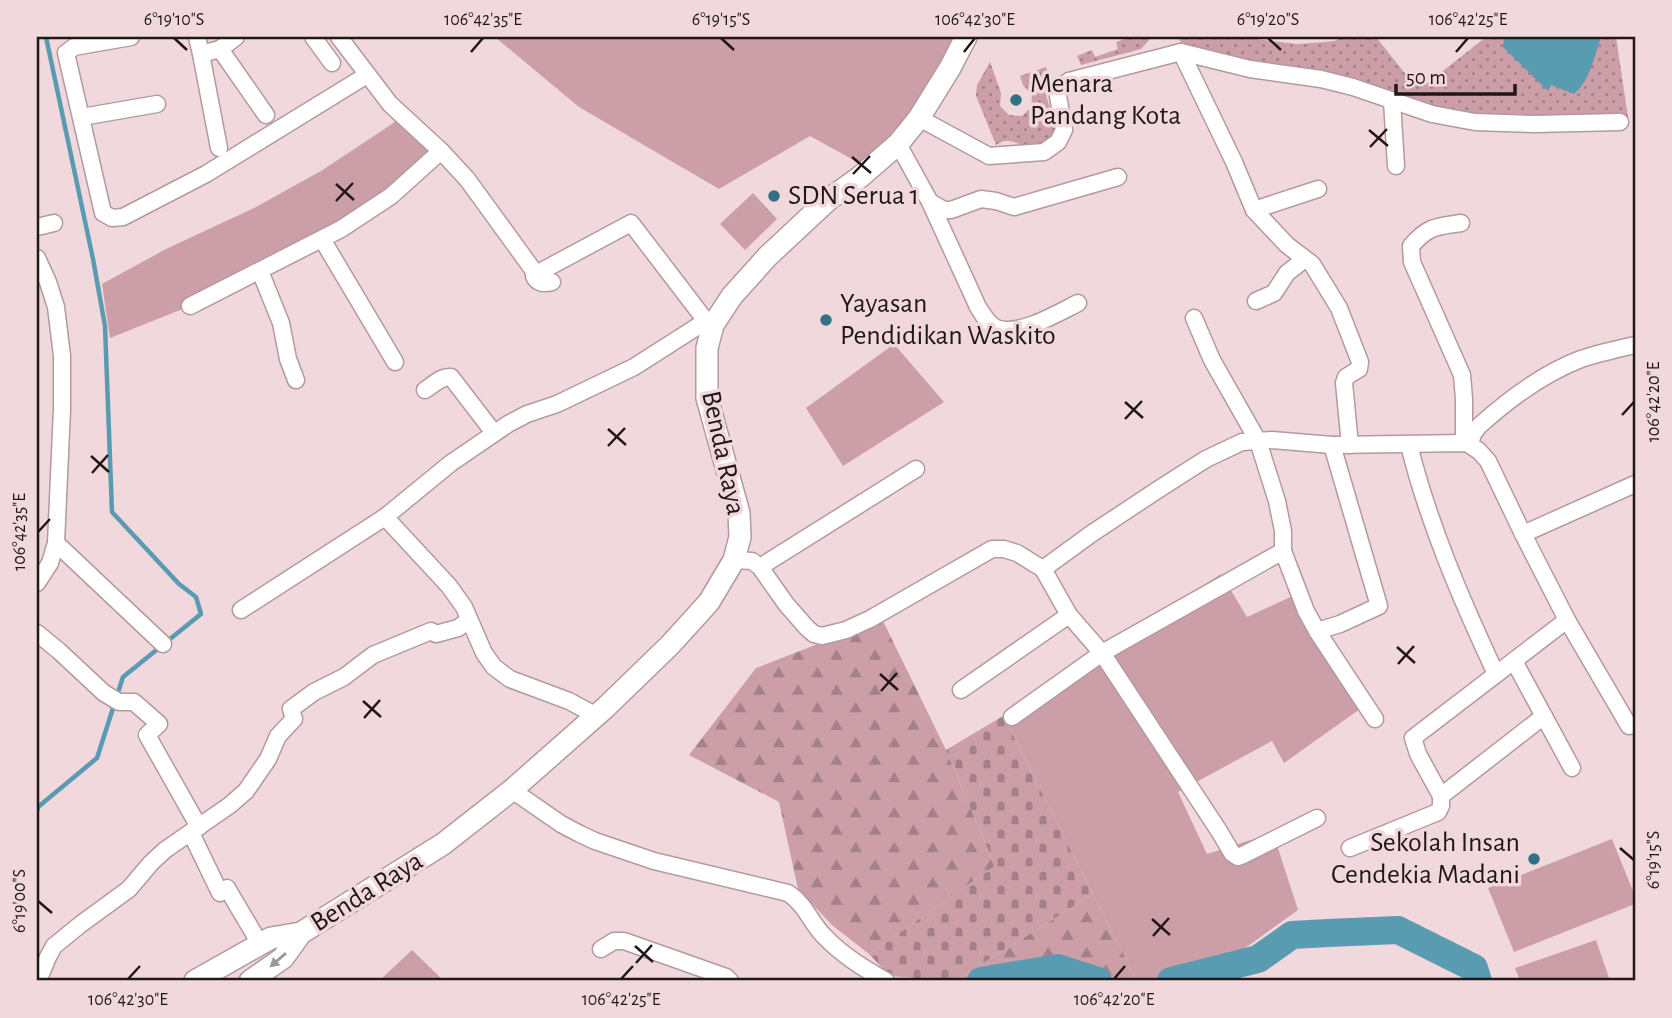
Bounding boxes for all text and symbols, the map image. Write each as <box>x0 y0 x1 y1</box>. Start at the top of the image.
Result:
text: 6°19'10"S <box>144 11 204 29</box>
text: 106°42'35"E <box>444 11 522 29</box>
text: 6°19'15"S <box>692 11 750 29</box>
text: 106°42'30"E <box>935 11 1015 29</box>
text: 6°19'20"S <box>1237 11 1299 29</box>
text: 106°42'25"E <box>1429 11 1508 29</box>
scale bar <box>1396 52 1514 96</box>
text: 50 m <box>1406 67 1446 88</box>
place label: Menara Pandang Kota <box>1030 70 1181 130</box>
marker: Menara Pandang Kota <box>1008 92 1024 108</box>
place label: SDN Serua 1 <box>788 182 919 210</box>
marker: SDN Serua 1 <box>766 188 782 204</box>
place label: Yayasan Pendidikan Waskito <box>840 290 1056 350</box>
marker: Yayasan Pendidikan Waskito <box>818 312 834 328</box>
text: 106°42'20"E <box>1645 361 1663 442</box>
street label: Benda Raya <box>696 388 750 518</box>
text: 106°42'35"E <box>11 493 29 571</box>
place label: Sekolah Insan Cendekia Madani <box>1331 829 1520 889</box>
text: 6°19'15"S <box>1645 831 1663 889</box>
street label: Benda Raya <box>306 847 428 937</box>
marker: Sekolah Insan Cendekia Madani <box>1526 851 1542 867</box>
text: 6°19'00"S <box>11 869 29 933</box>
one-way arrow <box>270 952 287 967</box>
text: 106°42'30"E <box>88 991 168 1009</box>
text: 106°42'25"E <box>582 991 661 1009</box>
text: 106°42'20"E <box>1074 991 1155 1009</box>

